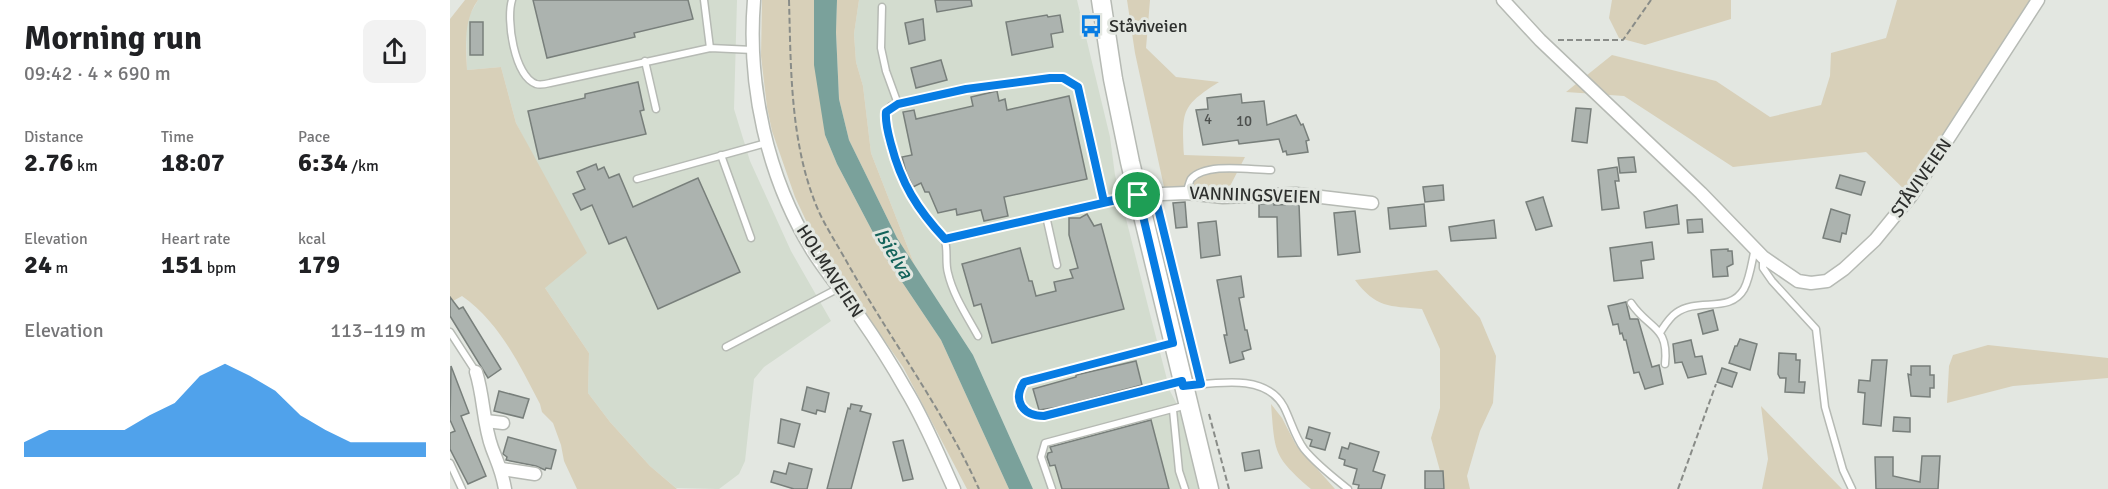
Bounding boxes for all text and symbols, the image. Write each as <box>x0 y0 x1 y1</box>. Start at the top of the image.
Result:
bus stop icon: Ståviveien <box>1078 13 1104 39</box>
place label: Ståviveien <box>1109 15 1187 37</box>
text: Morning run <box>24 18 202 59</box>
button: share <box>363 20 426 83</box>
text: 09:42 · 4 × 690 m <box>24 61 171 86</box>
house number: 4 <box>1204 110 1212 128</box>
house number: 10 <box>1236 112 1252 130</box>
text: Distance <box>24 127 84 147</box>
text: Time <box>161 127 194 147</box>
text: Pace <box>298 127 330 147</box>
street label: STÅVIVEIEN <box>1886 134 1956 222</box>
text: 2.76 <box>24 147 74 179</box>
text: 18:07 <box>161 147 225 179</box>
text: 6:34 <box>298 147 348 179</box>
text: km <box>74 156 98 176</box>
text: /km <box>348 156 379 176</box>
pin <box>1112 169 1163 220</box>
icon: arrive <box>1121 178 1154 211</box>
street label: VANNINGSVEIEN <box>1189 182 1321 208</box>
street label: HOLMAVEIEN <box>792 221 868 321</box>
water label: Isielva <box>869 223 919 284</box>
text: Elevation <box>24 229 88 249</box>
text: Heart rate <box>161 229 230 249</box>
text: kcal <box>298 229 326 249</box>
text: 24 <box>24 249 52 281</box>
text: 151 <box>161 249 203 281</box>
text: 179 <box>298 249 340 281</box>
text: m <box>52 258 68 278</box>
text: bpm <box>203 258 236 278</box>
text: Elevation <box>24 318 104 343</box>
text: 113–119 m <box>330 318 426 343</box>

